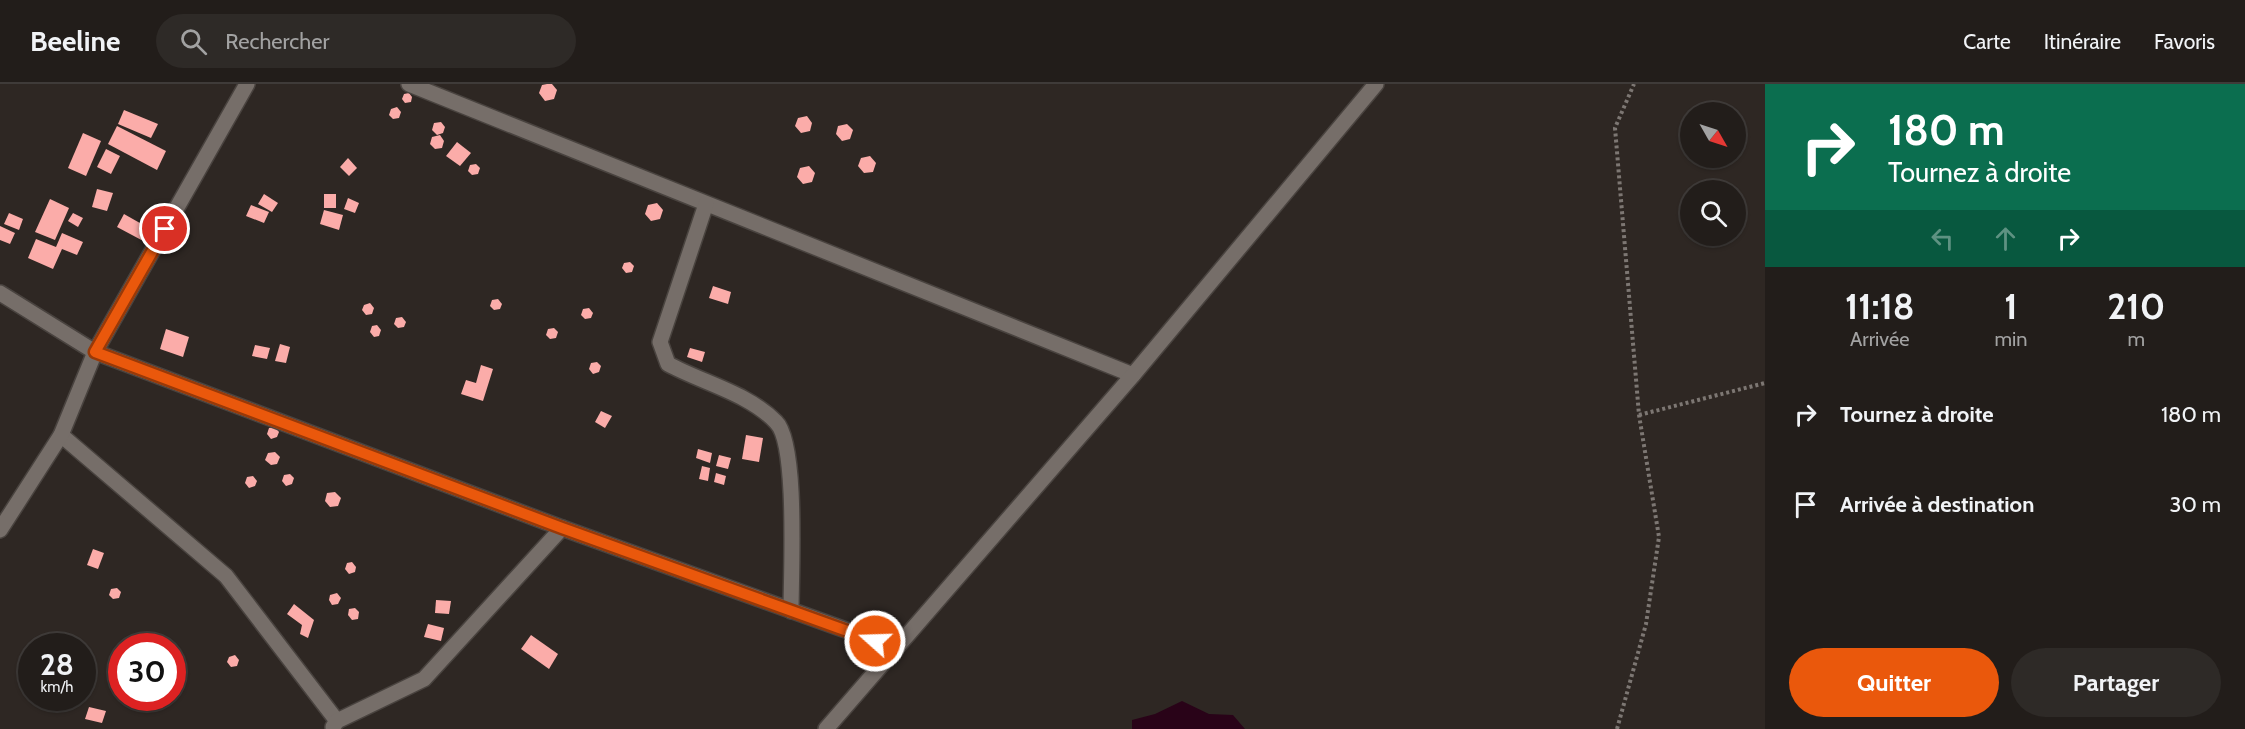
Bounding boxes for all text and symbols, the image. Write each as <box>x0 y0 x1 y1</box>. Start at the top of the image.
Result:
search box <box>156 14 576 68</box>
text: Beeline <box>30 24 120 58</box>
icon: search <box>177 25 210 58</box>
text: Rechercher <box>225 28 329 55</box>
text: Carte <box>1963 29 2011 54</box>
text: Itinéraire <box>2044 29 2121 54</box>
text: Favoris <box>2154 29 2215 54</box>
north arrow <box>1680 102 1746 168</box>
map controls <box>1680 102 1746 246</box>
text: 180 m <box>1888 104 2004 156</box>
icon: right <box>1789 108 1867 186</box>
text: Tournez à droite <box>1888 156 2071 189</box>
button: search <box>1680 180 1746 246</box>
pin <box>139 203 190 254</box>
icon: arrive <box>148 212 181 245</box>
icon: left <box>1926 222 1959 255</box>
icon: ahead <box>1989 222 2022 255</box>
icon: right <box>2052 222 2085 255</box>
text: 11:18 <box>1845 284 1915 328</box>
text: 1 <box>2004 284 2018 328</box>
text: 210 <box>2107 284 2165 328</box>
text: Arrivée <box>1850 327 1909 351</box>
text: min <box>1994 327 2027 351</box>
text: m <box>2127 327 2145 351</box>
icon: right <box>1789 398 1822 431</box>
text: Tournez à droite <box>1840 401 1994 428</box>
text: 180 m <box>2161 401 2221 428</box>
icon: arrive <box>1789 488 1822 521</box>
text: Arrivée à destination <box>1840 491 2034 518</box>
text: 30 m <box>2169 491 2221 518</box>
position arrow <box>843 609 907 673</box>
speed limit sign: 30 <box>108 633 186 711</box>
text: 28 <box>40 646 74 683</box>
button: Quitter <box>1789 648 1999 717</box>
button: Partager <box>2011 648 2221 717</box>
text: km/h <box>41 678 73 696</box>

